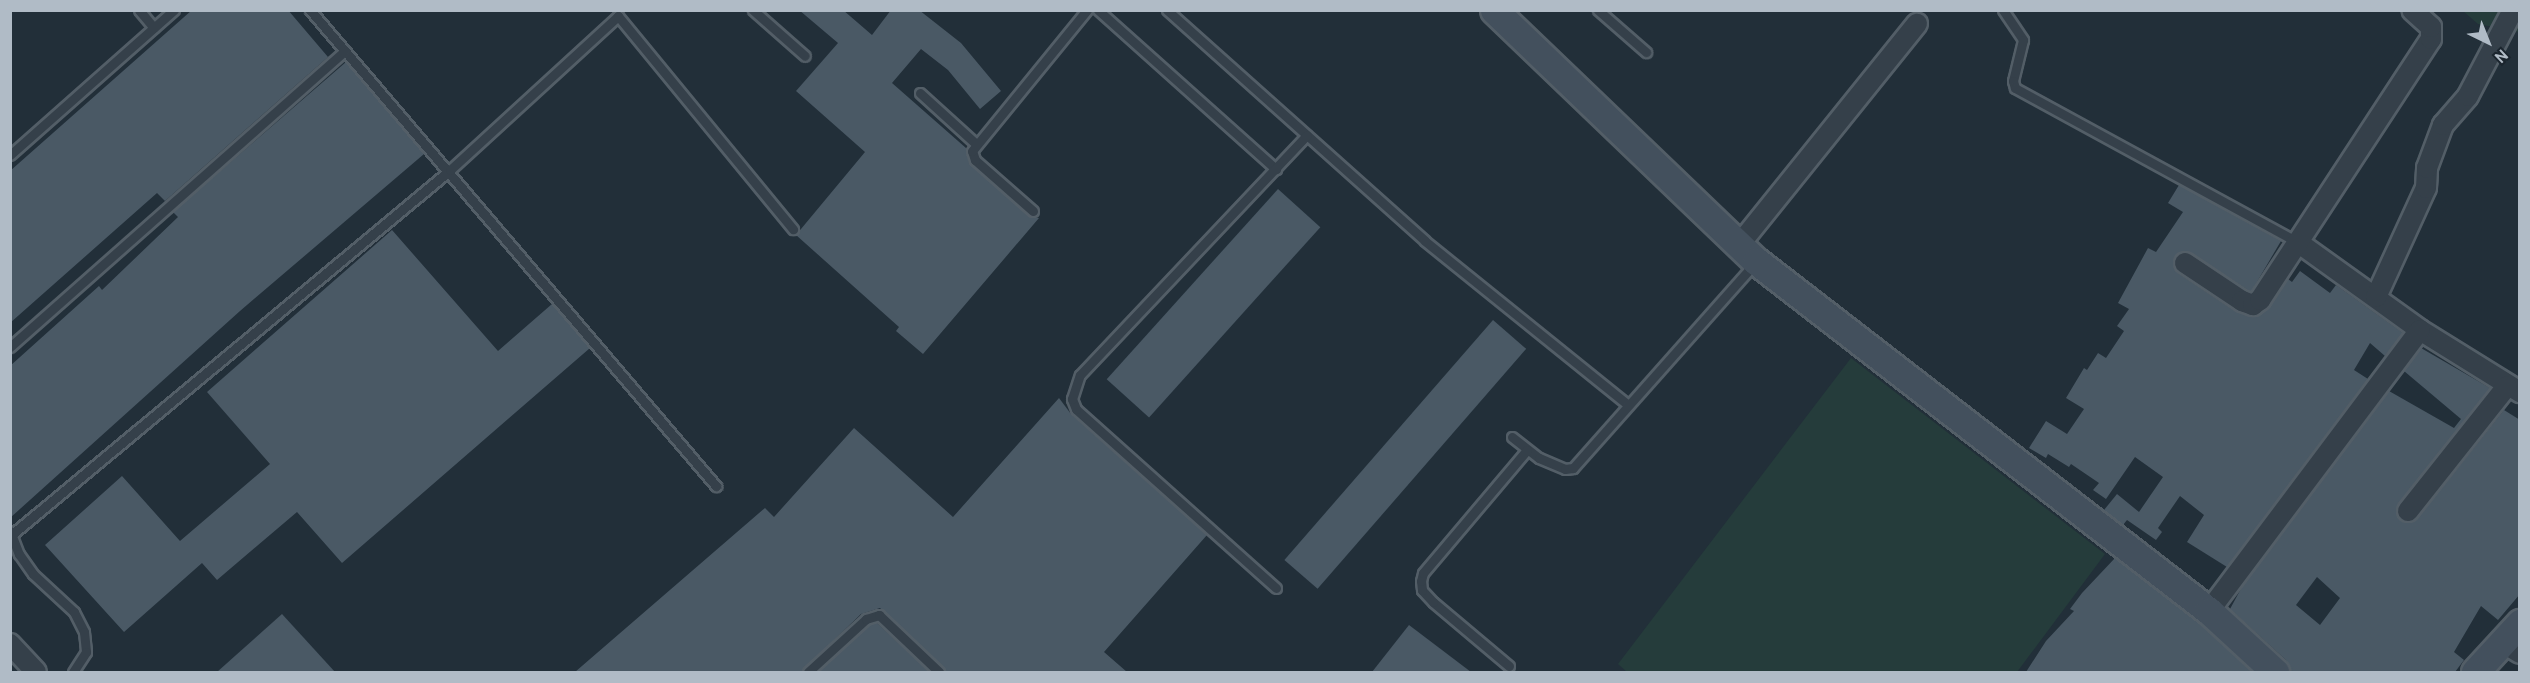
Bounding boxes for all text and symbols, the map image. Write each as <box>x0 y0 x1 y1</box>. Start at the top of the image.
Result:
north arrow <box>2458 12 2518 72</box>
text: N <box>2489 44 2511 66</box>

